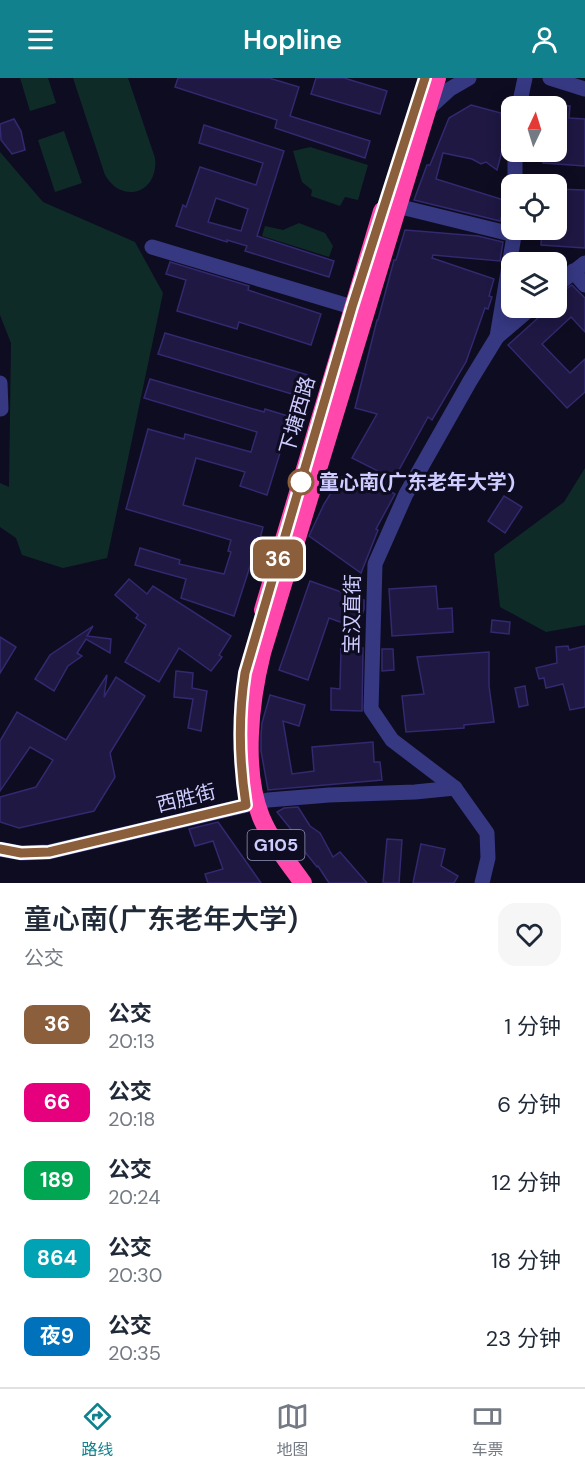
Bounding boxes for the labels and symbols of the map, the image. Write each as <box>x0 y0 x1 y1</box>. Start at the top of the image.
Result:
north arrow <box>501 96 567 162</box>
street label: 下塘西路 <box>273 373 321 457</box>
marker: 童心南(广东老年大学) <box>288 469 314 495</box>
place label: 童心南(广东老年大学) <box>319 469 515 495</box>
line badge: 36 <box>251 540 305 578</box>
street label: 宝汉直街 <box>338 574 366 654</box>
street label: 西胜街 <box>154 778 218 818</box>
road number: G105 <box>248 830 304 860</box>

